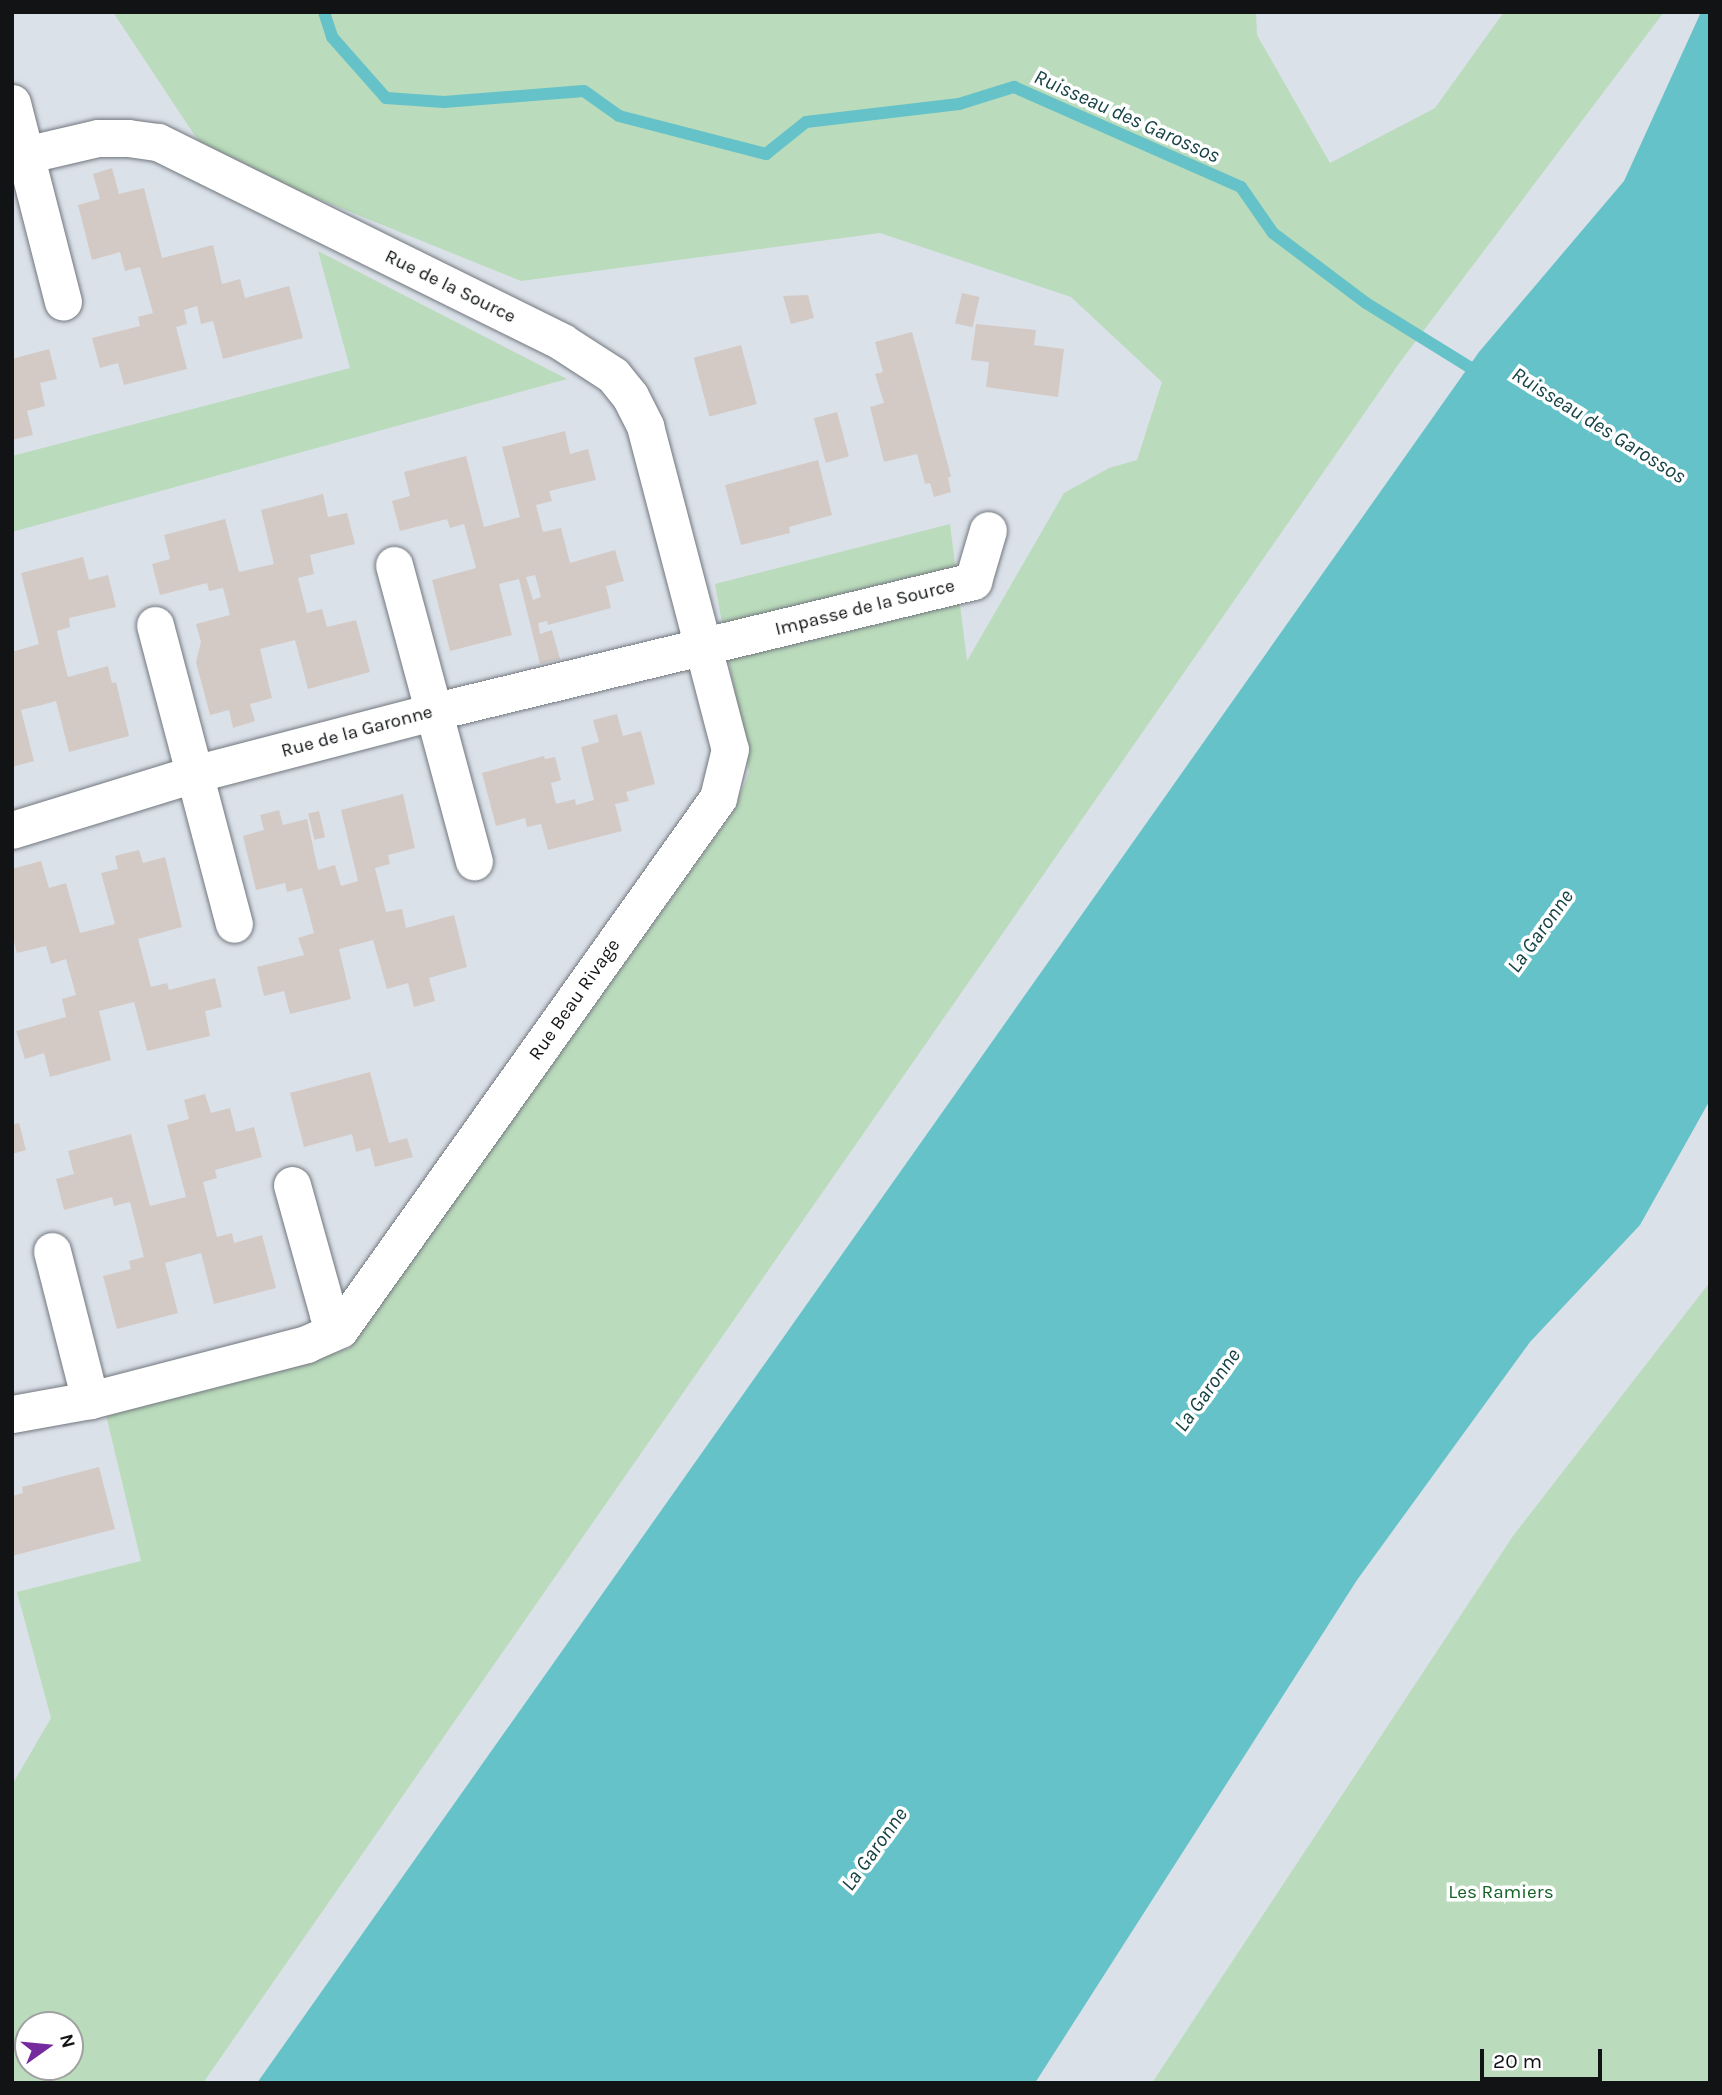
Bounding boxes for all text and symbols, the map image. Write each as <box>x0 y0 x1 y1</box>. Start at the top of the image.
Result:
water label: Ruisseau des Garossos <box>1030 64 1224 168</box>
street label: Rue de la Source <box>381 245 519 329</box>
water label: Ruisseau des Garossos <box>1507 361 1691 489</box>
street label: Impasse de la Source <box>773 575 957 641</box>
street label: Rue de la Garonne <box>279 701 435 763</box>
water label: La Garonne <box>1501 884 1579 978</box>
street label: Rue Beau Rivage <box>525 935 625 1065</box>
water label: La Garonne <box>1168 1343 1246 1437</box>
water label: La Garonne <box>835 1802 913 1896</box>
park label: Les Ramiers <box>1448 1882 1554 1904</box>
north arrow <box>14 2011 84 2081</box>
text: N <box>55 2032 80 2051</box>
scale bar <box>1484 2036 1606 2080</box>
text: 20 m <box>1493 2049 1542 2073</box>

